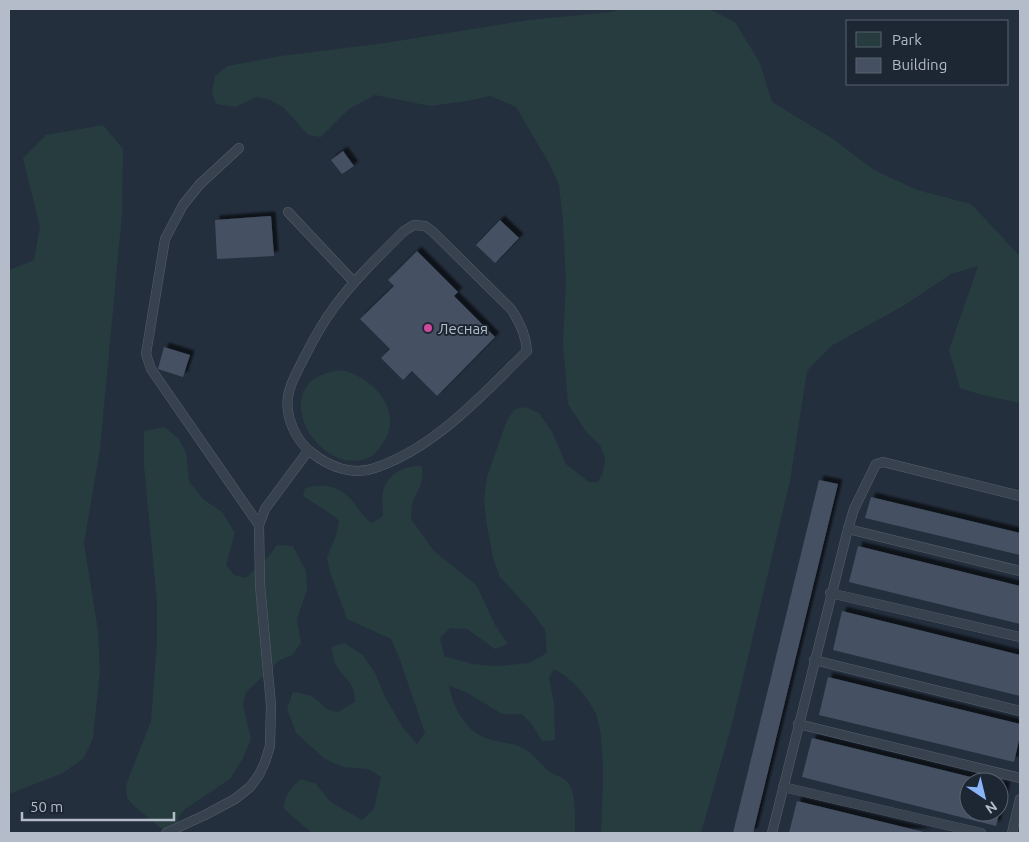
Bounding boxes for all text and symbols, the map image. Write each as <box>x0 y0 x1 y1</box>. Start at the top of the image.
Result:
legend <box>846 20 1009 85</box>
text: Park <box>892 31 922 48</box>
text: Building <box>892 56 947 73</box>
place label: Лесная <box>438 320 488 337</box>
marker: Лесная <box>422 322 434 334</box>
north arrow <box>959 772 1009 822</box>
scale bar <box>22 790 175 822</box>
text: 50 m <box>30 798 63 815</box>
text: N <box>983 798 1000 817</box>

